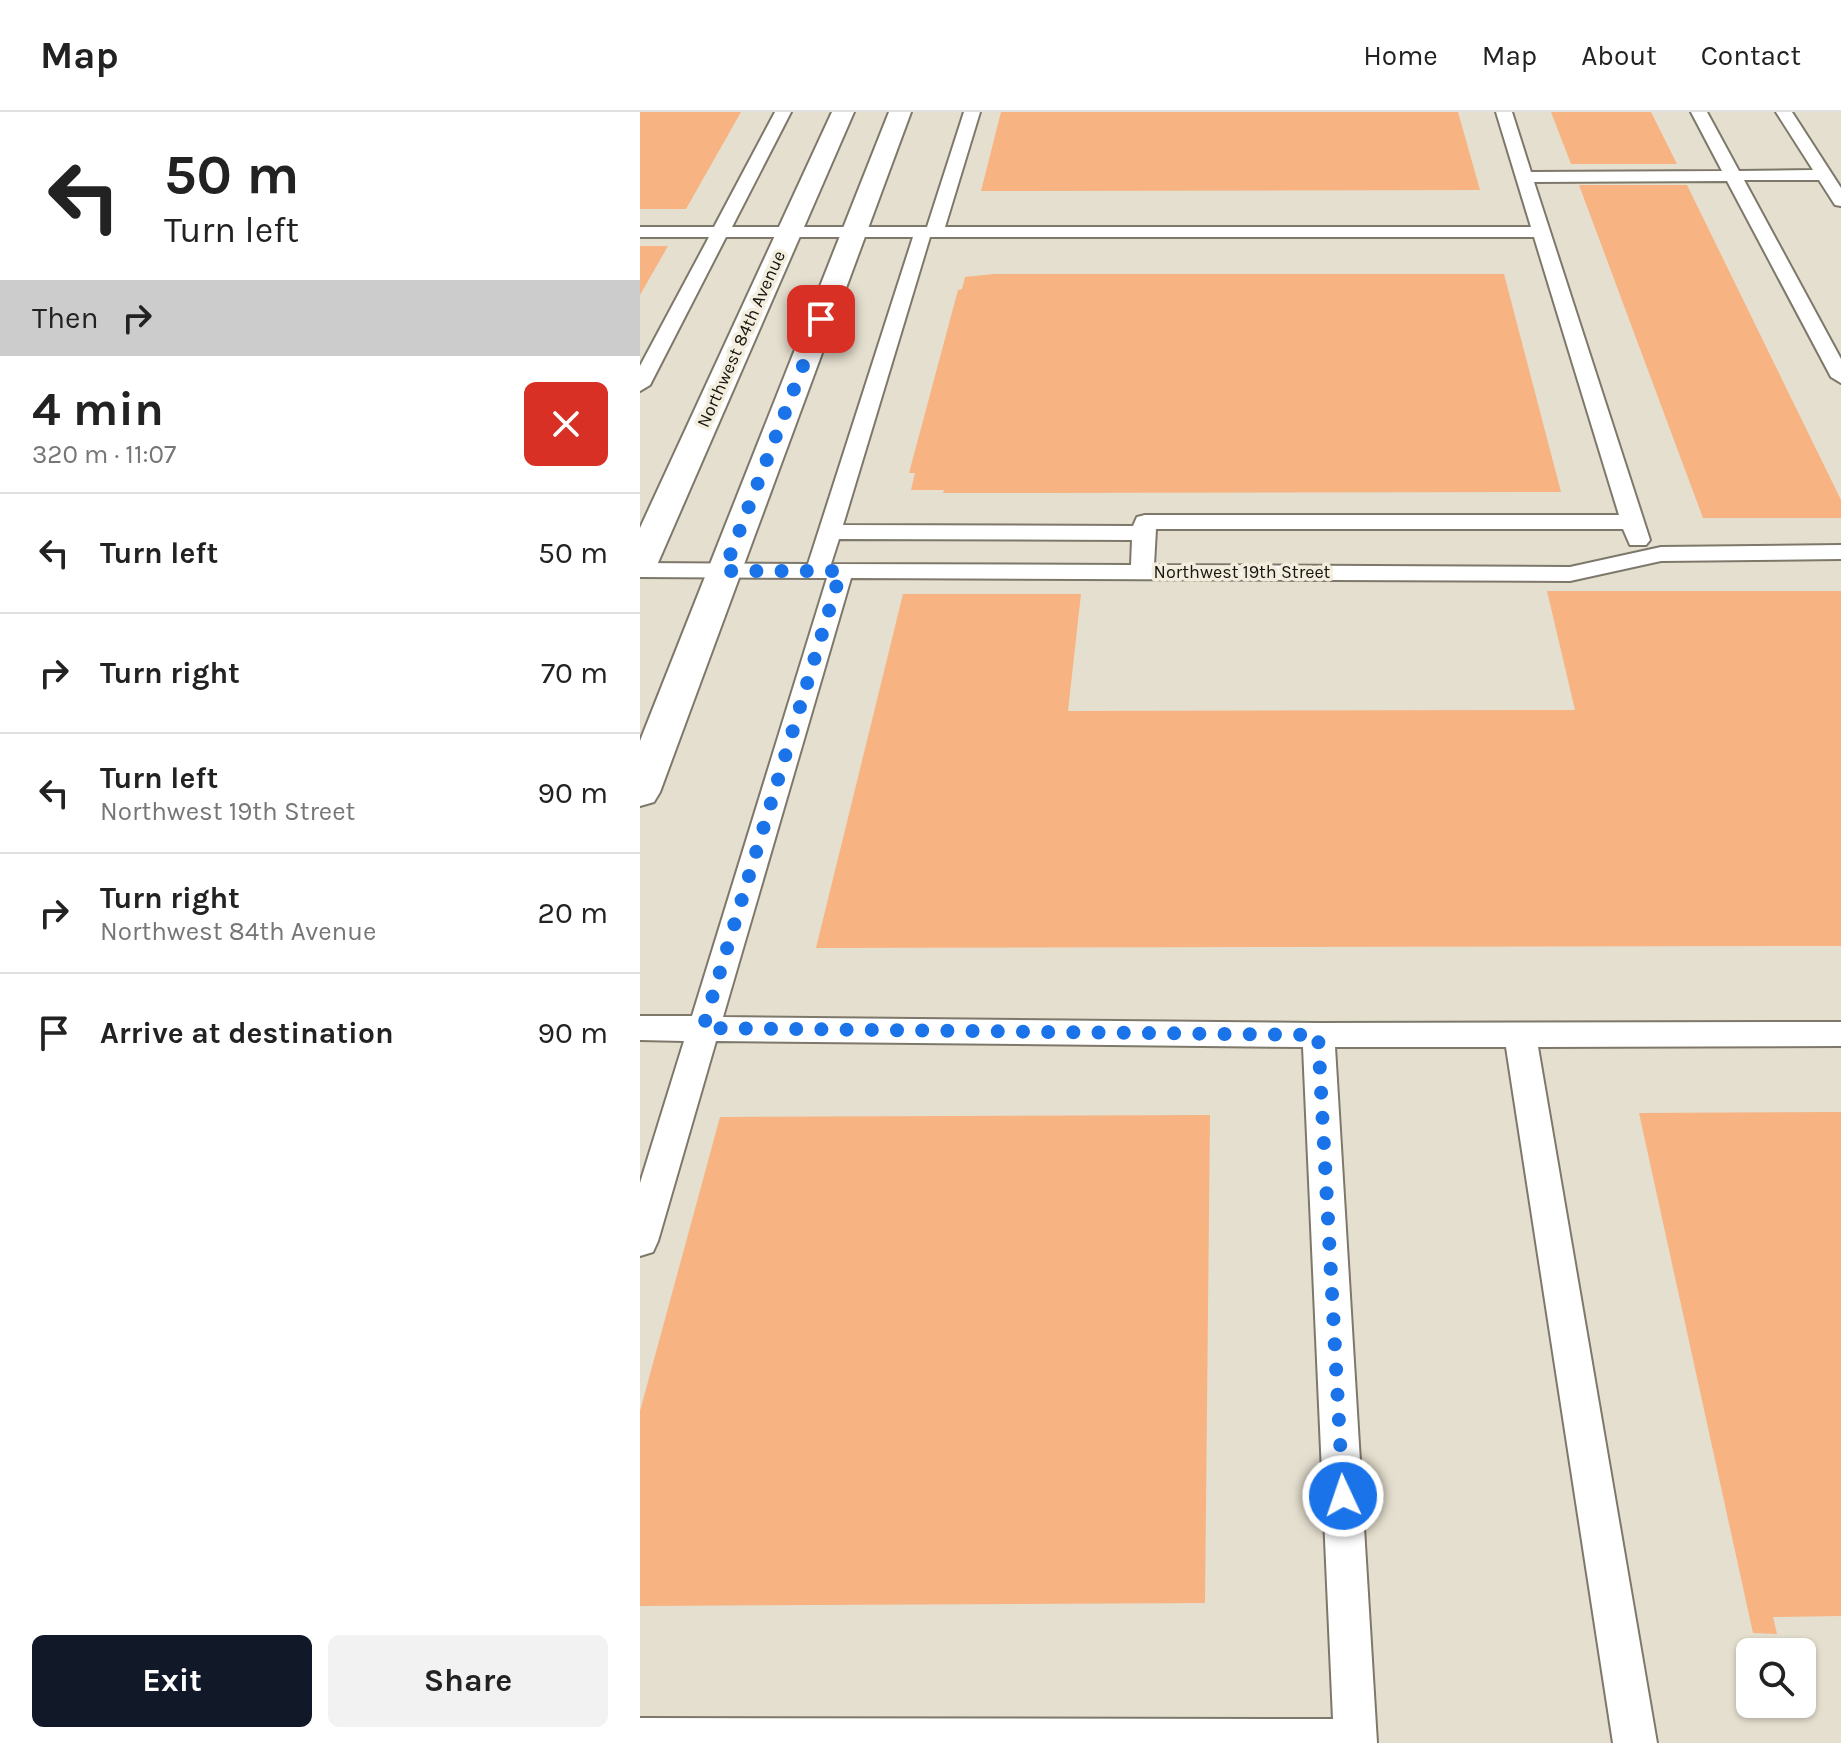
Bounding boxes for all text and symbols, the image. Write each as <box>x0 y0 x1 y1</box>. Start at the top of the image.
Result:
text: Map <box>40 33 119 78</box>
text: Home <box>1363 39 1438 72</box>
text: Map <box>1482 39 1537 72</box>
text: About <box>1581 39 1657 72</box>
text: Contact <box>1701 39 1801 72</box>
text: 50 m <box>164 142 299 207</box>
icon: left <box>32 144 136 248</box>
text: Turn left <box>164 209 299 251</box>
street label: Northwest 84th Avenue <box>692 247 790 431</box>
pin <box>787 285 855 353</box>
icon: right <box>115 296 159 340</box>
icon: arrive <box>799 297 843 341</box>
text: Then <box>32 300 99 336</box>
text: 4 min <box>32 381 164 437</box>
button: close <box>524 382 608 466</box>
text: 320 m · 11:07 <box>32 439 176 470</box>
icon: left <box>32 531 76 575</box>
text: Turn left <box>100 535 218 571</box>
text: 50 m <box>538 535 608 571</box>
street label: Northwest 19th Street <box>1154 561 1331 583</box>
icon: right <box>32 651 76 695</box>
text: Turn right <box>100 655 240 691</box>
text: 70 m <box>541 655 608 691</box>
text: Turn left <box>100 760 218 796</box>
icon: left <box>32 771 76 815</box>
text: 90 m <box>538 775 608 811</box>
text: Northwest 19th Street <box>100 796 355 827</box>
text: Turn right <box>100 880 240 916</box>
icon: right <box>32 891 76 935</box>
text: 20 m <box>538 895 608 931</box>
text: Northwest 84th Avenue <box>100 916 376 947</box>
icon: arrive <box>32 1011 76 1055</box>
text: Arrive at destination <box>100 1015 394 1051</box>
text: 90 m <box>538 1015 608 1051</box>
position arrow <box>1301 1454 1385 1538</box>
button: Exit <box>32 1635 312 1727</box>
button: Share <box>328 1635 608 1727</box>
map controls <box>1736 1638 1816 1718</box>
button: search <box>1736 1638 1816 1718</box>

